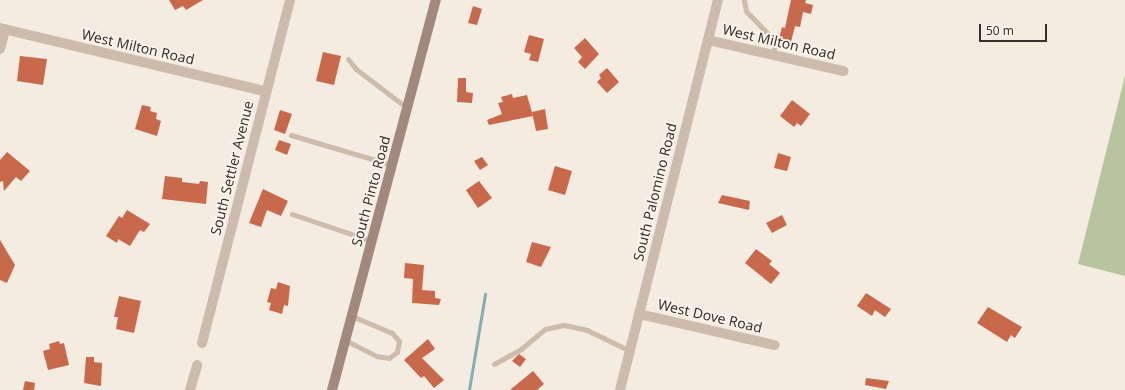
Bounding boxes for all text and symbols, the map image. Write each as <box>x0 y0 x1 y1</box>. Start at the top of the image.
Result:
scale bar <box>981 16 1049 42</box>
street label: West Milton Road <box>721 21 837 63</box>
text: 50 m <box>986 22 1014 39</box>
street label: West Milton Road <box>80 26 196 68</box>
street label: South Settler Avenue <box>207 99 257 237</box>
street label: South Palomino Road <box>630 121 680 263</box>
street label: South Pinto Road <box>348 134 394 248</box>
street label: West Dove Road <box>656 296 764 336</box>

